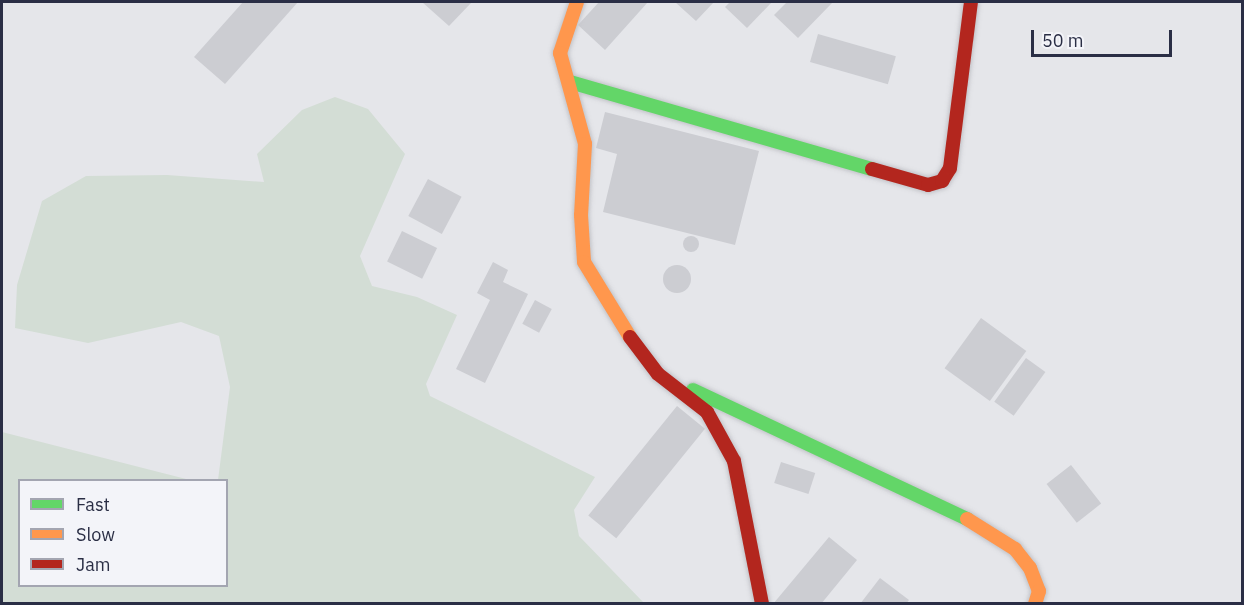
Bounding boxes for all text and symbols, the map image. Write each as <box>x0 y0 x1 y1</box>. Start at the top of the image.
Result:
scale bar <box>1034 18 1175 56</box>
text: 50 m <box>1042 29 1084 52</box>
legend <box>18 479 228 587</box>
text: Fast <box>76 493 110 516</box>
text: Slow <box>76 523 115 546</box>
text: Jam <box>76 553 111 576</box>

